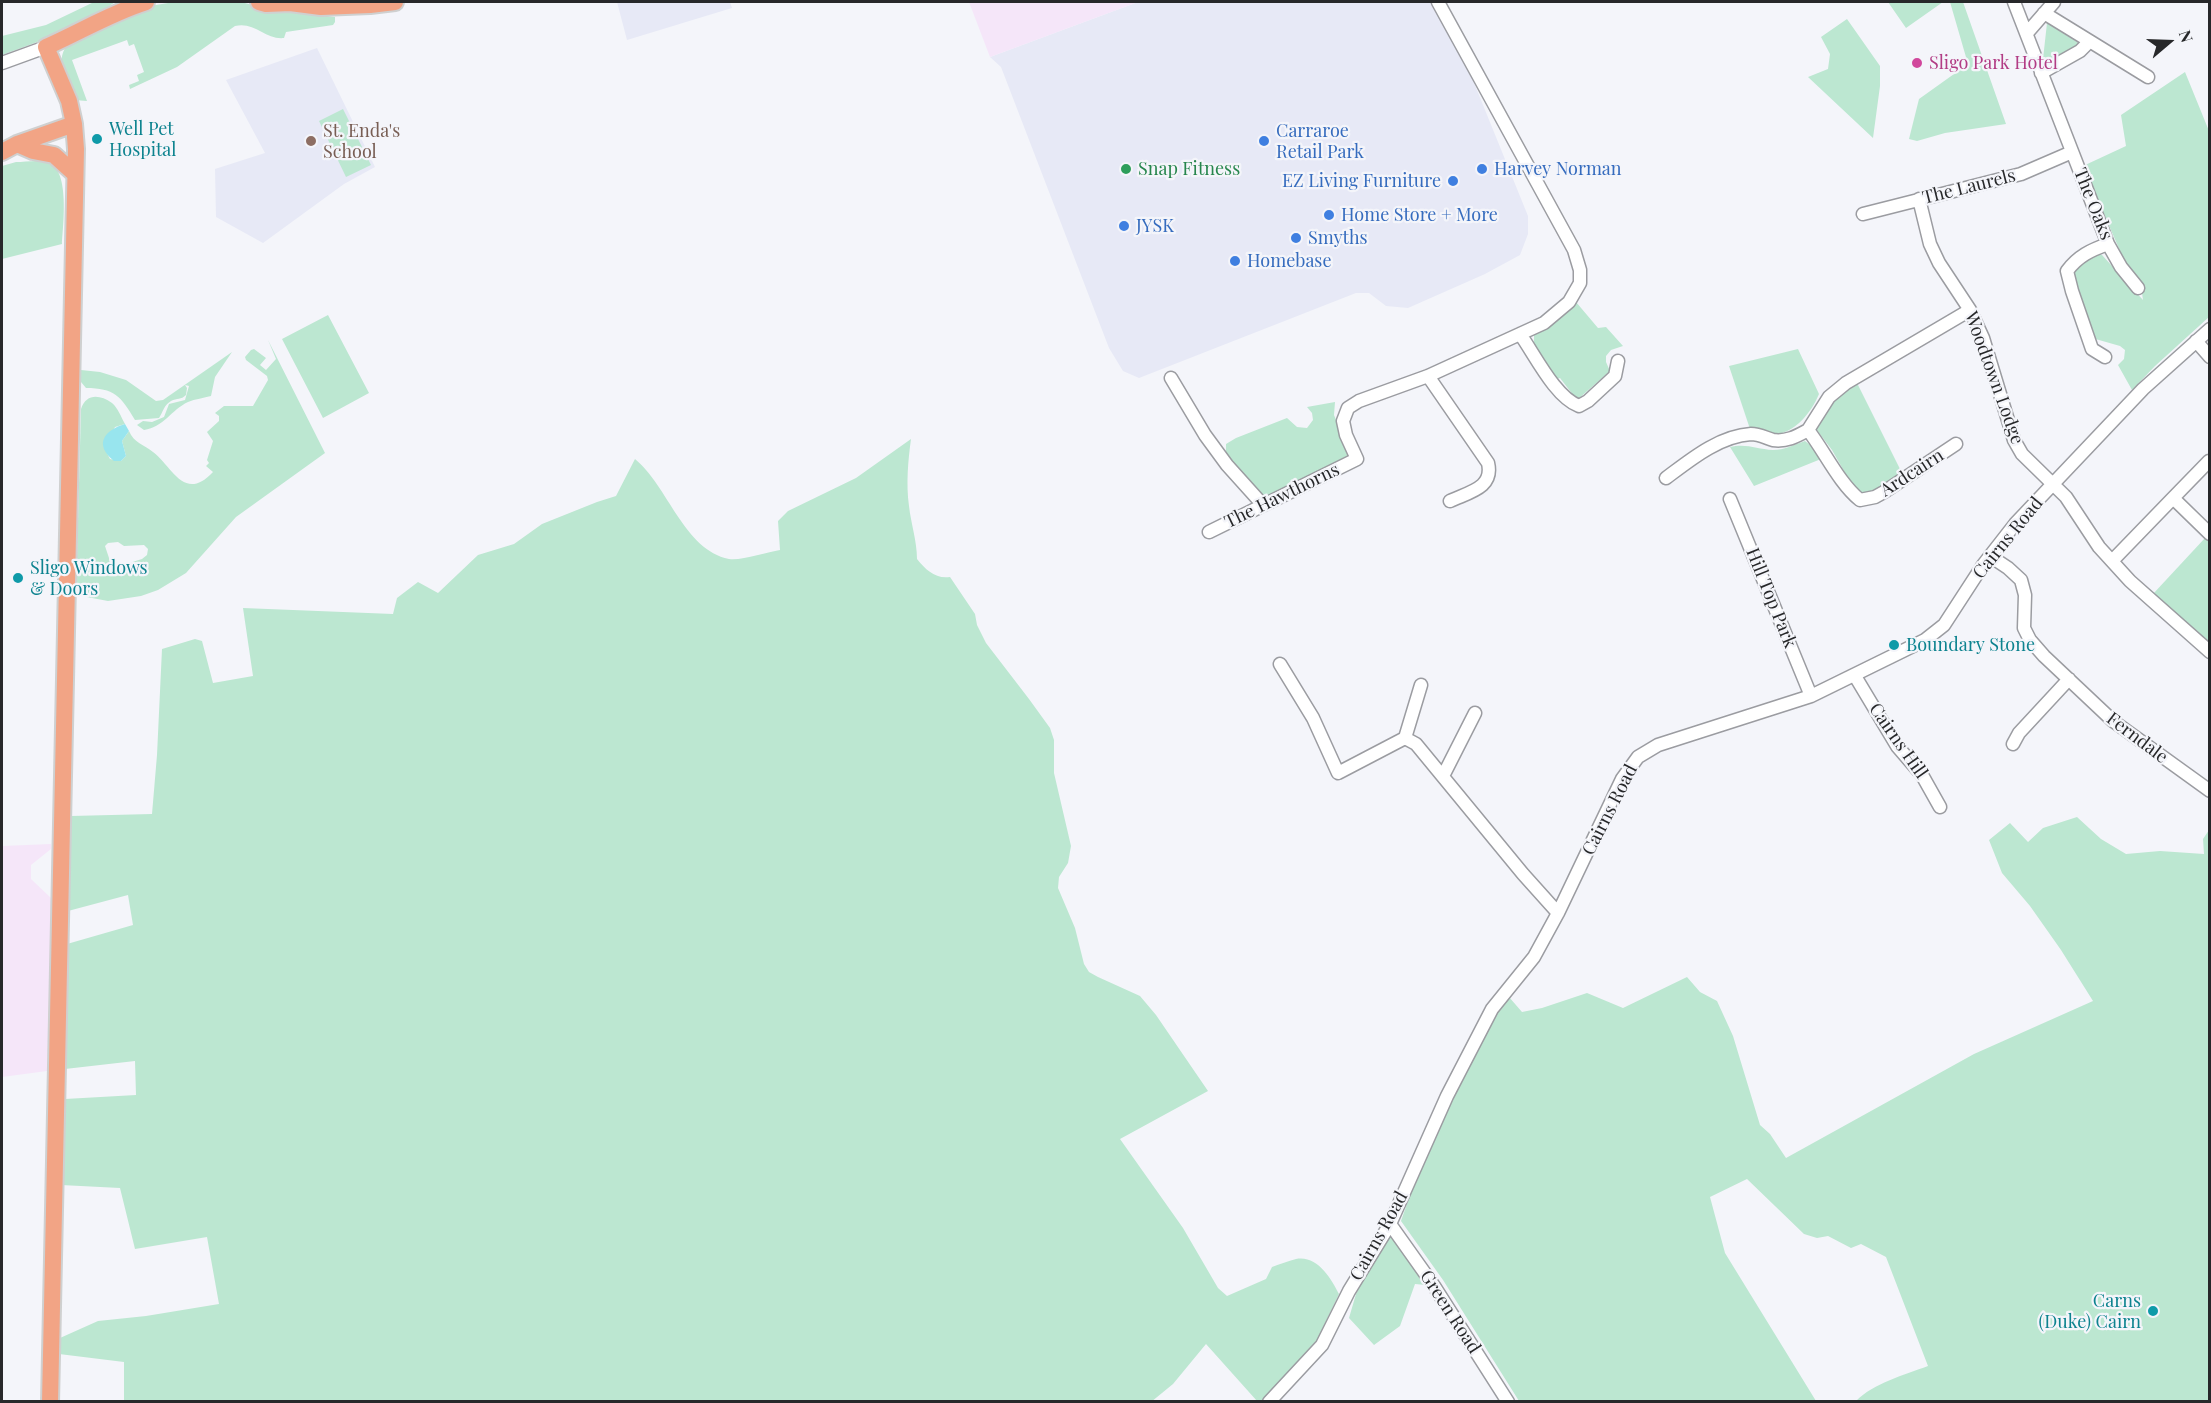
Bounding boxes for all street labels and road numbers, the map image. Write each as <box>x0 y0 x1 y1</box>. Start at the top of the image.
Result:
street label: The Laurels <box>1920 165 2018 209</box>
street label: The Oaks <box>2069 165 2117 243</box>
street label: Woodtown Lodge <box>1960 309 2028 447</box>
street label: Ardcairn <box>1876 445 1948 501</box>
street label: The Hawthorns <box>1221 459 1343 533</box>
street label: Cairns Road <box>1969 493 2047 583</box>
street label: Hill Top Park <box>1741 545 1801 651</box>
street label: Cairns Hill <box>1864 699 1932 783</box>
street label: Ferndale <box>2102 708 2172 768</box>
street label: Cairns Road <box>1578 761 1642 859</box>
street label: Cairns Road <box>1346 1188 1412 1284</box>
street label: Green Road <box>1415 1266 1485 1358</box>

